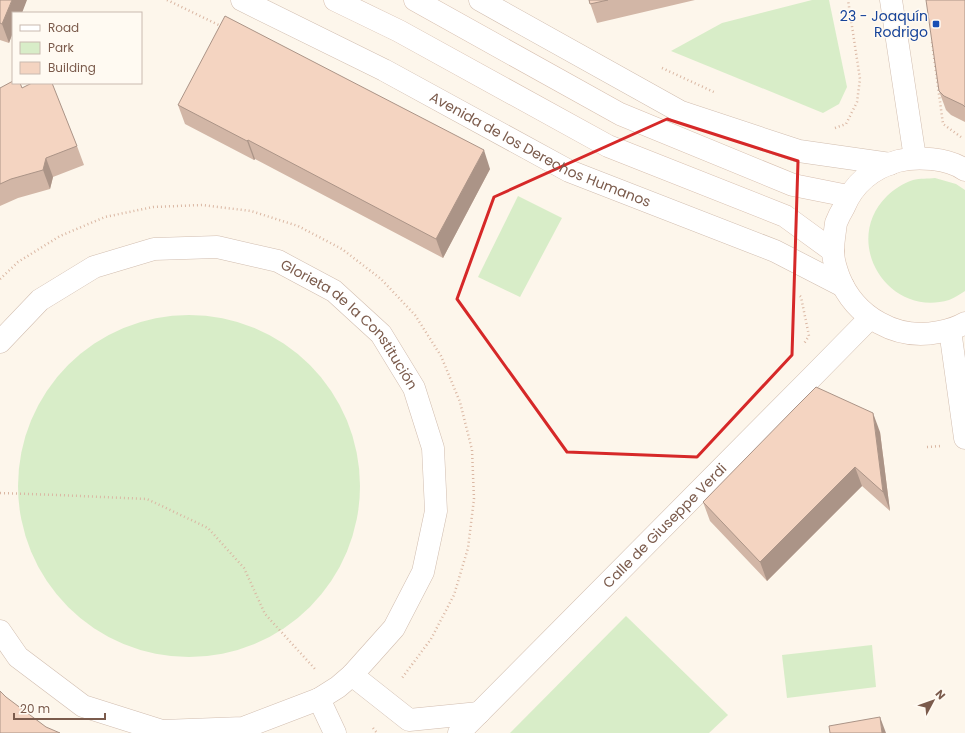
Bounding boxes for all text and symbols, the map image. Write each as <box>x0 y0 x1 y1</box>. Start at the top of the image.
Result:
place label: 23 - Joaquín Rodrigo <box>840 6 928 42</box>
legend <box>12 12 142 84</box>
text: Road <box>48 19 79 36</box>
marker: 23 - Joaquín Rodrigo <box>931 19 941 29</box>
text: Park <box>48 39 75 56</box>
text: Building <box>48 59 96 76</box>
street label: Avenida de los Derechos Humanos <box>426 87 654 212</box>
street label: Glorieta de la Constitución <box>277 254 423 393</box>
street label: Calle de Giuseppe Verdi <box>598 459 731 593</box>
north arrow <box>913 681 953 721</box>
text: N <box>932 686 949 703</box>
scale bar <box>14 695 105 721</box>
text: 20 m <box>20 700 50 717</box>

